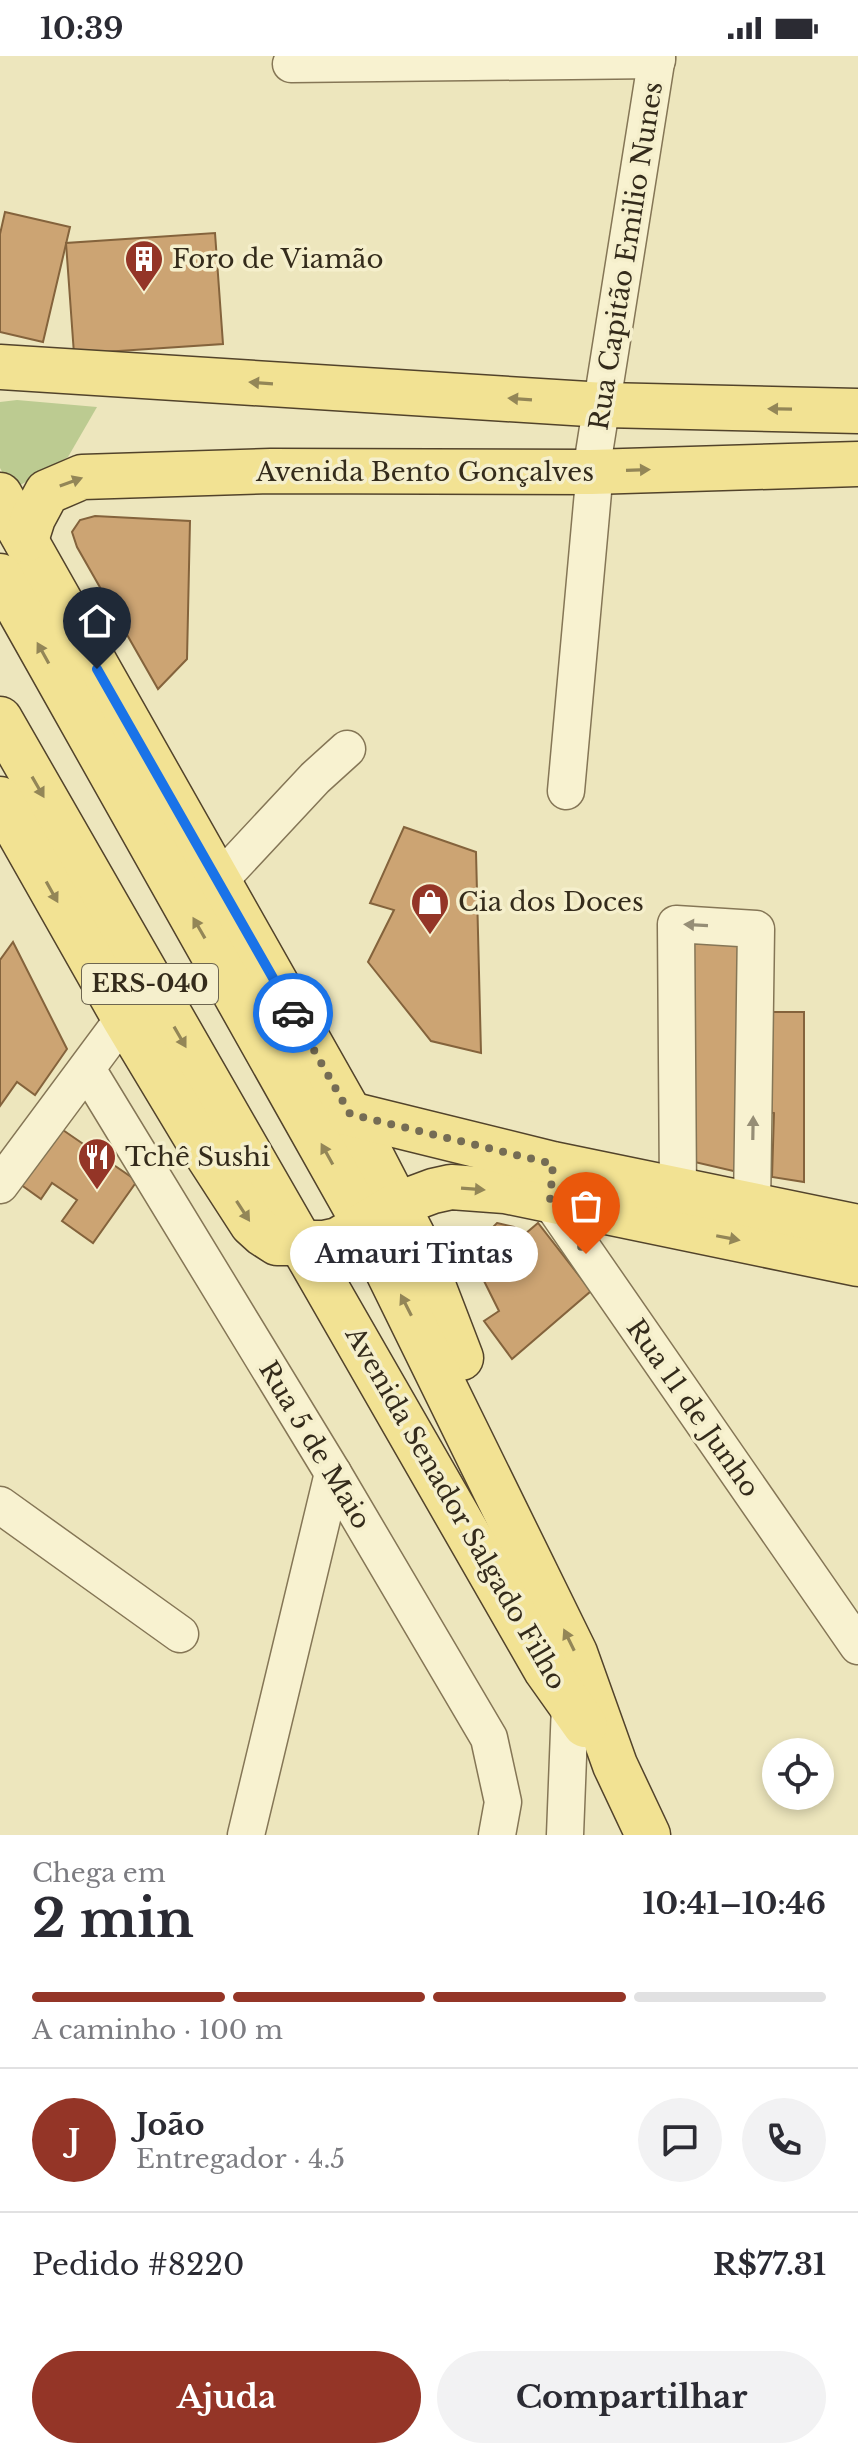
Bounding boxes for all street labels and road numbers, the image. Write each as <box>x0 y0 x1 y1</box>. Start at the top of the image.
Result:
street label: Rua Capitão Emilio Nunes <box>583 80 669 432</box>
street label: Avenida Bento Gonçalves <box>255 456 594 488</box>
road number: ERS-040 <box>82 964 218 1004</box>
street label: Rua 11 de Junho <box>620 1313 766 1503</box>
street label: Avenida Senador Salgado Filho <box>338 1320 573 1695</box>
street label: Rua 5 de Maio <box>252 1355 378 1535</box>

